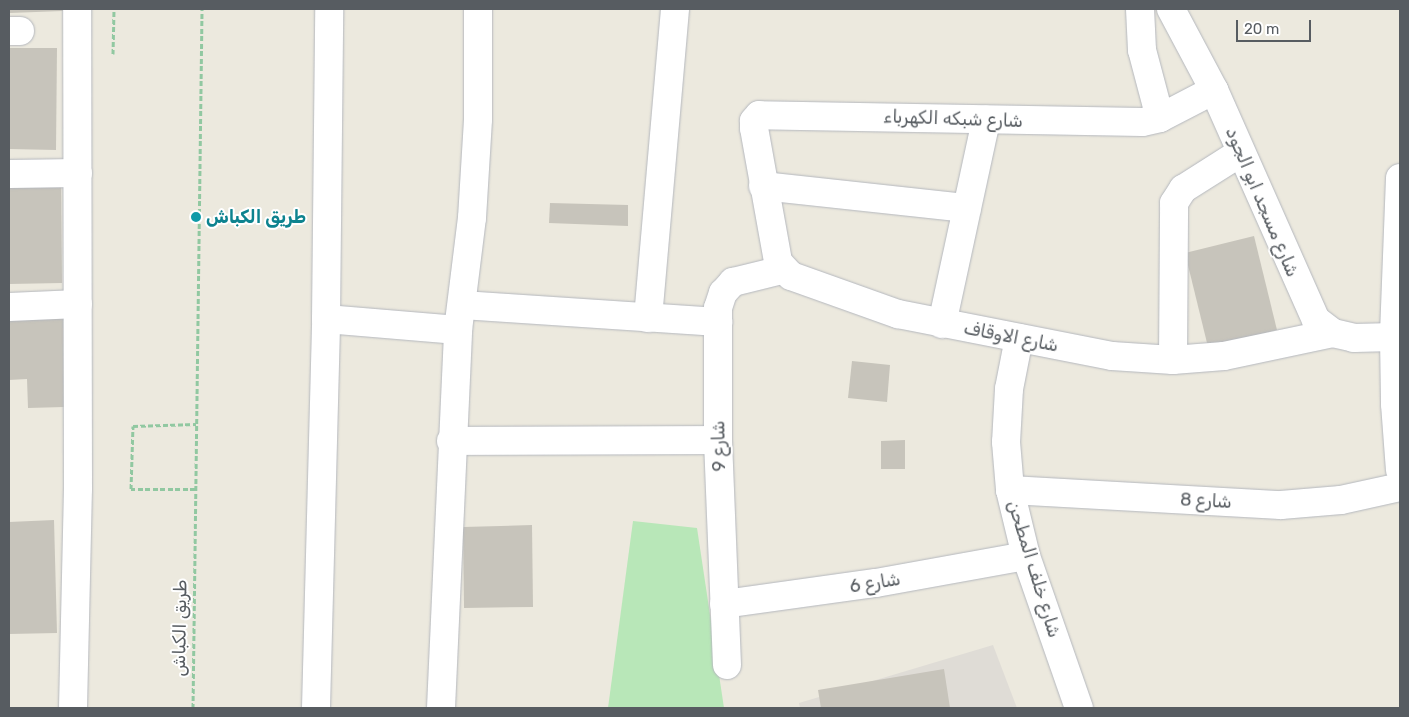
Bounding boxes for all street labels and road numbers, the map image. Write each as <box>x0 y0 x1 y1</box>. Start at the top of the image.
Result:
street label: شارع شبكه الكهرباء <box>883 106 1023 132</box>
street label: شارع مسجد ابو الجود <box>1221 124 1303 280</box>
street label: شارع الاوقاف <box>962 317 1060 357</box>
street label: شارع 9 <box>708 420 730 472</box>
street label: شارع 8 <box>1180 489 1232 513</box>
street label: شارع خلف المطحن <box>1003 498 1065 640</box>
street label: شارع 6 <box>848 568 902 598</box>
street label: طريق الكباش <box>168 579 192 677</box>

